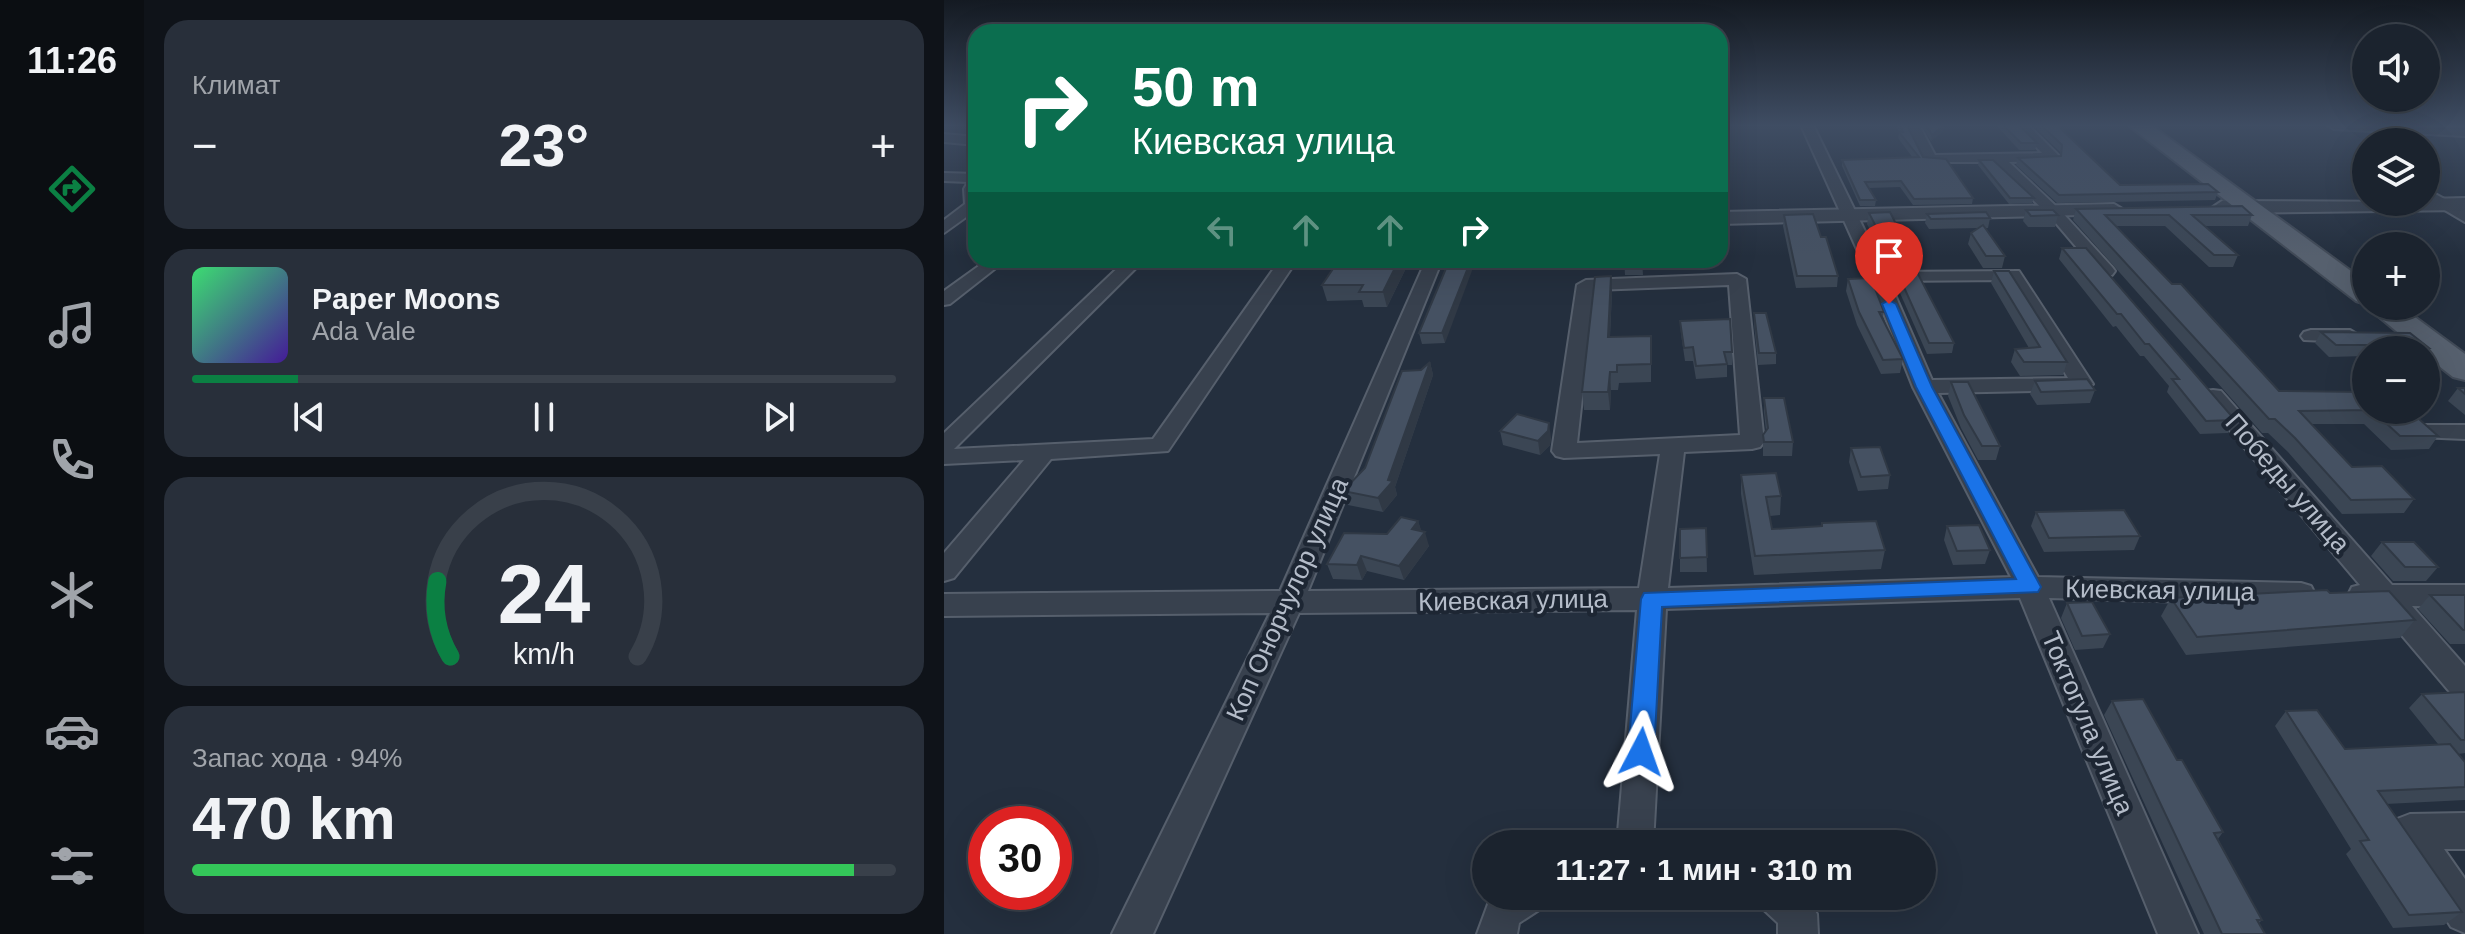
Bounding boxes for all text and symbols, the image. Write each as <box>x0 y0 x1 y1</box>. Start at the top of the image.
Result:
map controls <box>2352 24 2440 424</box>
button: sound <box>2352 24 2440 112</box>
text: 11:26 <box>27 40 117 81</box>
text: 50 m <box>1132 55 1260 118</box>
icon: right <box>1000 56 1104 160</box>
text: Климат <box>192 70 281 100</box>
text: 23° <box>499 112 589 179</box>
text: − <box>192 121 218 170</box>
text: + <box>870 121 896 170</box>
text: Киевская улица <box>1132 121 1395 162</box>
button: layers <box>2352 128 2440 216</box>
icon: directions <box>44 161 100 217</box>
icon: left <box>1200 208 1244 252</box>
icon: ahead <box>1284 208 1328 252</box>
icon: ahead <box>1368 208 1412 252</box>
icon: right <box>1452 208 1496 252</box>
pin <box>1855 222 1923 304</box>
button: + <box>2352 232 2440 320</box>
icon: arrive <box>1867 234 1911 278</box>
text: Paper Moons <box>312 282 500 315</box>
icon: music <box>44 297 100 353</box>
text: Ada Vale <box>312 316 416 346</box>
button: − <box>2352 336 2440 424</box>
icon: previous <box>287 395 331 439</box>
icon: pause <box>522 395 566 439</box>
icon: next <box>757 395 801 439</box>
street label: Победы улица <box>2220 407 2357 559</box>
icon: phone <box>44 432 100 488</box>
street label: Коп Онорчулор улица <box>1220 472 1354 725</box>
text: 24 <box>498 548 590 641</box>
icon: climate <box>44 567 100 623</box>
street label: Киевская улица <box>2065 573 2256 607</box>
street label: Киевская улица <box>1418 583 1609 617</box>
street label: Токтогула улица <box>2036 627 2140 820</box>
text: km/h <box>513 638 575 670</box>
icon: car <box>44 703 100 759</box>
position arrow <box>1599 710 1683 794</box>
text: Запас хода · 94% <box>192 743 402 773</box>
text: 470 km <box>192 785 396 852</box>
speed limit sign: 30 <box>968 806 1072 910</box>
icon: filters <box>44 838 100 894</box>
text: 11:27 · 1 мин · 310 m <box>1555 853 1853 886</box>

